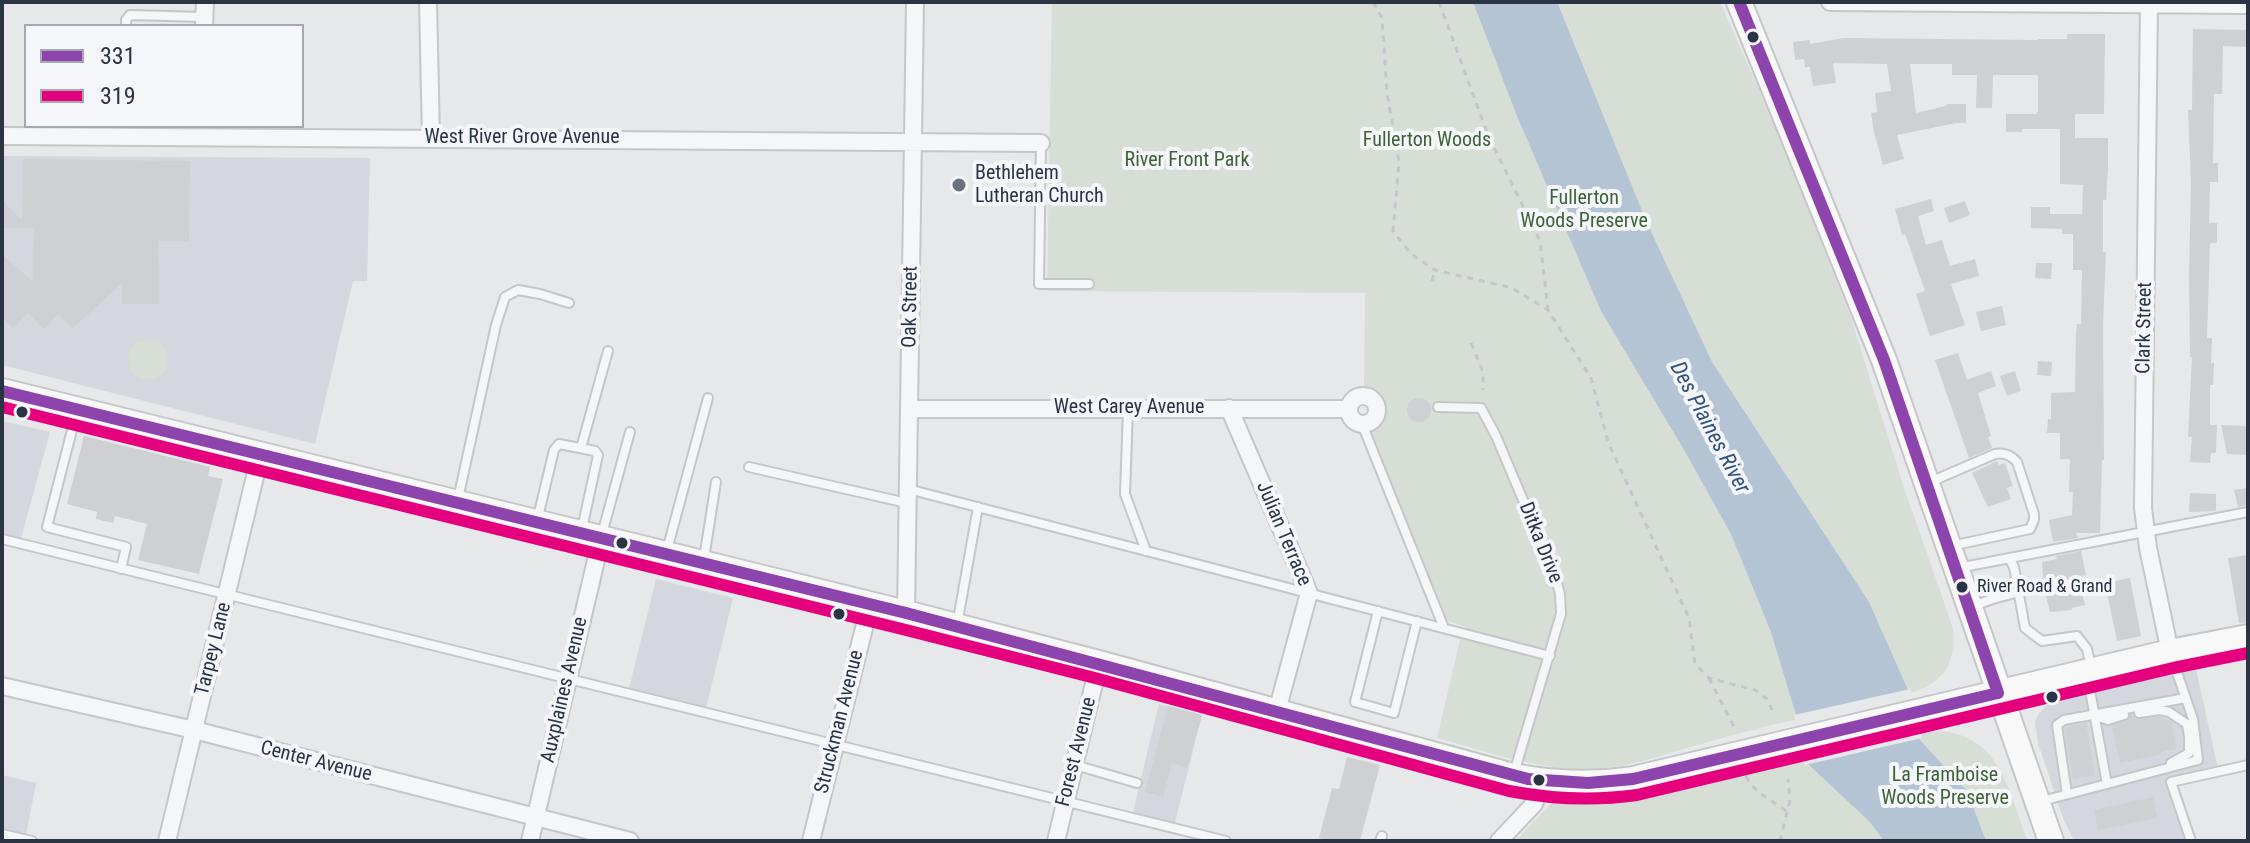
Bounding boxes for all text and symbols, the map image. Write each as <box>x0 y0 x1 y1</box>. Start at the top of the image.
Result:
legend <box>24 24 304 128</box>
unlabelled marker <box>1745 29 1761 45</box>
text: 331 <box>100 42 136 70</box>
text: 319 <box>100 82 136 110</box>
street label: West River Grove Avenue <box>424 126 620 150</box>
park label: Fullerton Woods <box>1363 129 1491 153</box>
park label: River Front Park <box>1125 149 1249 173</box>
place label: Bethlehem Lutheran Church <box>975 162 1104 209</box>
marker: Bethlehem Lutheran Church <box>950 176 968 194</box>
park label: Fullerton Woods Preserve <box>1520 187 1648 234</box>
street label: Oak Street <box>898 266 924 348</box>
street label: Clark Street <box>2132 282 2158 374</box>
water label: Des Plaines River <box>1663 358 1755 498</box>
street label: West Carey Avenue <box>1054 396 1204 420</box>
unlabelled marker <box>14 404 30 420</box>
street label: Julian Terrace <box>1250 478 1316 590</box>
street label: Ditka Drive <box>1513 499 1567 587</box>
unlabelled marker <box>614 535 630 551</box>
place label: River Road & Grand <box>1977 576 2113 598</box>
marker: River Road & Grand <box>1954 579 1970 595</box>
street label: Tarpey Lane <box>191 600 237 698</box>
unlabelled marker <box>831 606 847 622</box>
street label: Auxplaines Avenue <box>537 615 593 765</box>
street label: Struckman Avenue <box>811 648 869 796</box>
unlabelled marker <box>2044 689 2060 705</box>
street label: Forest Avenue <box>1052 695 1102 809</box>
street label: Center Avenue <box>258 737 374 787</box>
park label: La Framboise Woods Preserve <box>1881 764 2009 811</box>
unlabelled marker <box>1531 772 1547 788</box>

